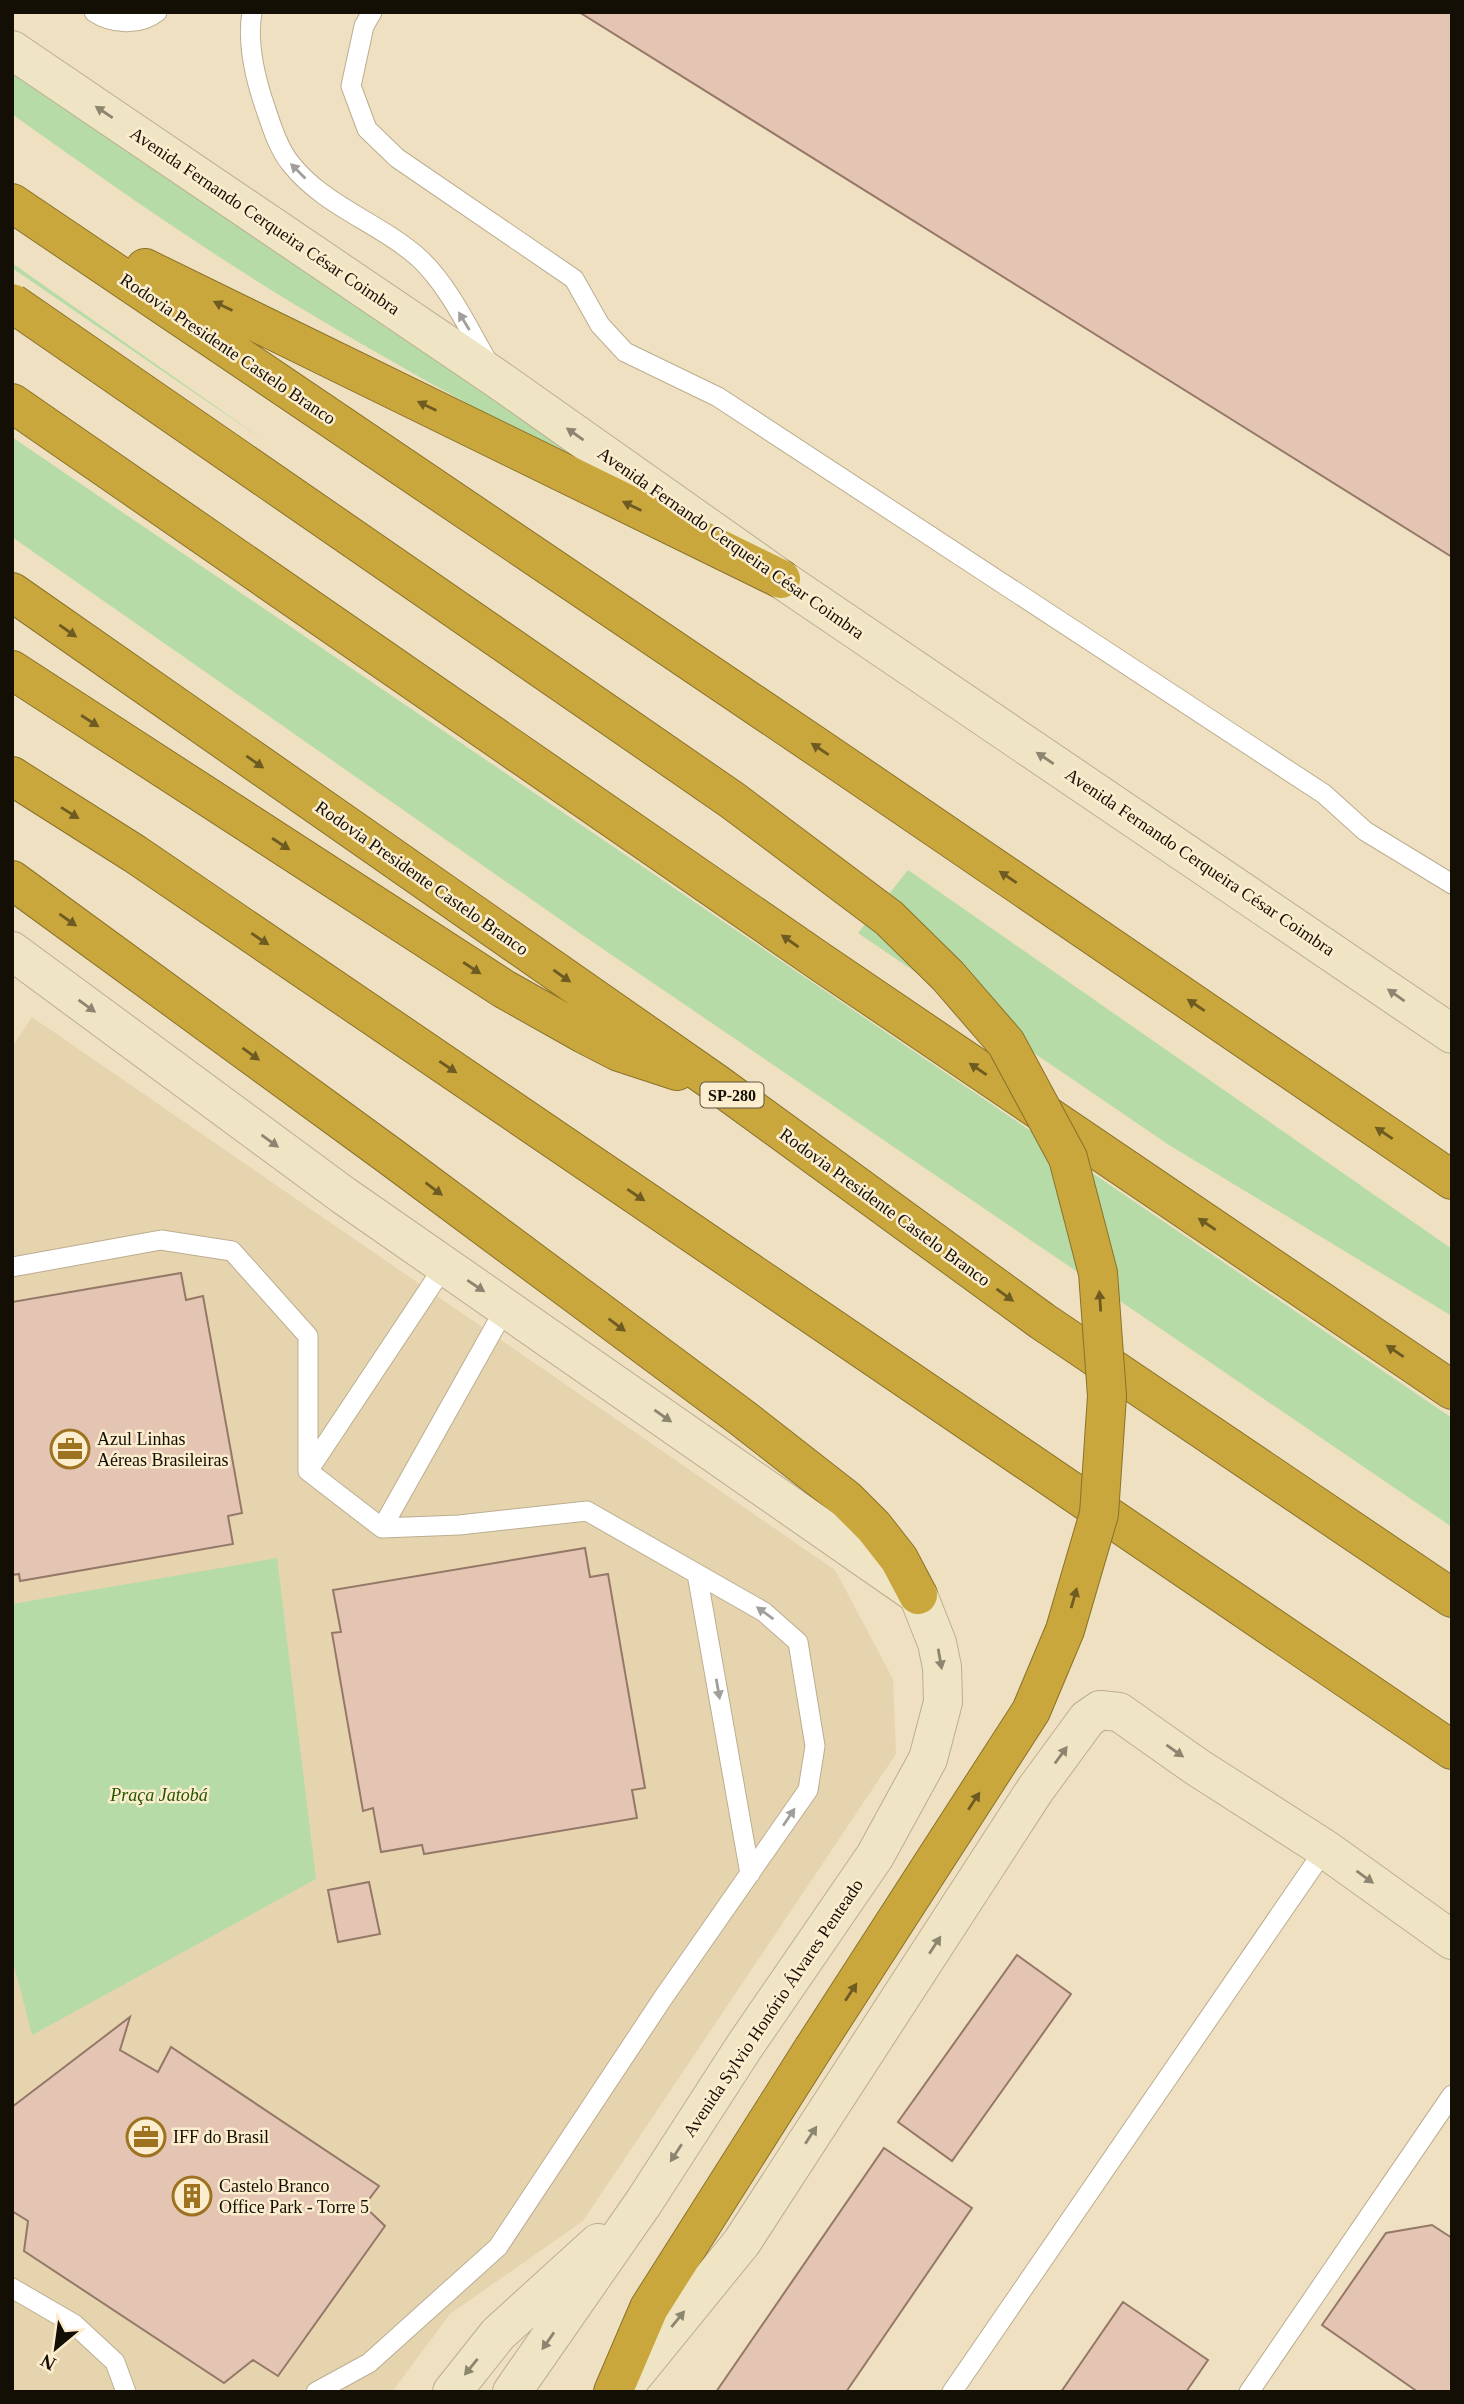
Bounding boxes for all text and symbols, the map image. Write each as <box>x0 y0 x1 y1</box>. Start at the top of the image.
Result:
one-way arrow <box>94 106 114 119</box>
street label: Avenida Fernando Cerqueira César Coimbra <box>127 123 403 319</box>
one-way arrow <box>290 163 307 179</box>
street label: Rodovia Presidente Castelo Branco <box>117 269 339 429</box>
one-way arrow <box>213 301 233 312</box>
one-way arrow <box>457 312 470 331</box>
one-way arrow <box>417 401 437 412</box>
one-way arrow <box>566 427 584 441</box>
street label: Avenida Fernando Cerqueira César Coimbra <box>594 443 868 643</box>
one-way arrow <box>622 501 642 512</box>
one-way arrow <box>59 624 77 638</box>
one-way arrow <box>81 714 100 727</box>
one-way arrow <box>811 742 829 756</box>
one-way arrow <box>1036 751 1054 765</box>
one-way arrow <box>246 755 264 769</box>
street label: Avenida Fernando Cerqueira César Coimbra <box>1062 764 1338 960</box>
street label: Rodovia Presidente Castelo Branco <box>312 797 532 959</box>
one-way arrow <box>60 806 80 819</box>
one-way arrow <box>271 838 291 851</box>
one-way arrow <box>999 870 1017 884</box>
one-way arrow <box>59 913 77 927</box>
one-way arrow <box>250 932 269 945</box>
one-way arrow <box>781 934 799 948</box>
one-way arrow <box>463 961 481 975</box>
one-way arrow <box>553 969 571 983</box>
one-way arrow <box>1386 989 1405 1002</box>
one-way arrow <box>1187 998 1205 1012</box>
one-way arrow <box>78 999 96 1013</box>
one-way arrow <box>242 1047 260 1061</box>
one-way arrow <box>438 1060 457 1073</box>
one-way arrow <box>969 1062 987 1076</box>
road number: SP-280 <box>700 1082 764 1107</box>
street label: Rodovia Presidente Castelo Branco <box>776 1124 994 1290</box>
one-way arrow <box>1375 1126 1393 1140</box>
one-way arrow <box>261 1134 279 1148</box>
one-way arrow <box>425 1182 443 1197</box>
one-way arrow <box>626 1188 645 1201</box>
one-way arrow <box>1198 1217 1216 1231</box>
one-way arrow <box>466 1280 486 1293</box>
one-way arrow <box>996 1287 1014 1301</box>
one-way arrow <box>1094 1290 1105 1312</box>
one-way arrow <box>608 1318 626 1332</box>
one-way arrow <box>1386 1344 1404 1358</box>
one-way arrow <box>654 1409 672 1423</box>
office icon: Azul Linhas Aéreas Brasileiras <box>49 1428 91 1470</box>
place label: Azul Linhas Aéreas Brasileiras <box>97 1429 228 1470</box>
one-way arrow <box>1070 1588 1080 1609</box>
one-way arrow <box>756 1607 774 1621</box>
one-way arrow <box>935 1648 946 1670</box>
one-way arrow <box>713 1678 724 1700</box>
one-way arrow <box>1166 1744 1185 1757</box>
one-way arrow <box>1053 1746 1067 1764</box>
park label: Praça Jatobá <box>109 1785 208 1805</box>
one-way arrow <box>967 1791 980 1810</box>
one-way arrow <box>782 1808 796 1826</box>
one-way arrow <box>1356 1870 1374 1884</box>
street label: Avenida Sylvio Honório Álvares Penteado <box>678 1875 867 2141</box>
one-way arrow <box>928 1935 941 1954</box>
one-way arrow <box>844 1983 857 2002</box>
office icon: IFF do Brasil <box>125 2116 167 2158</box>
one-way arrow <box>805 2126 818 2145</box>
place label: IFF do Brasil <box>173 2127 269 2147</box>
one-way arrow <box>669 2143 682 2163</box>
building icon: Castelo Branco Office Park - Torre 5 <box>171 2175 213 2217</box>
place label: Castelo Branco Office Park - Torre 5 <box>219 2176 369 2217</box>
one-way arrow <box>670 2311 685 2328</box>
north arrow <box>21 2313 91 2383</box>
one-way arrow <box>541 2332 555 2350</box>
text: N <box>37 2350 59 2375</box>
one-way arrow <box>464 2358 479 2376</box>

